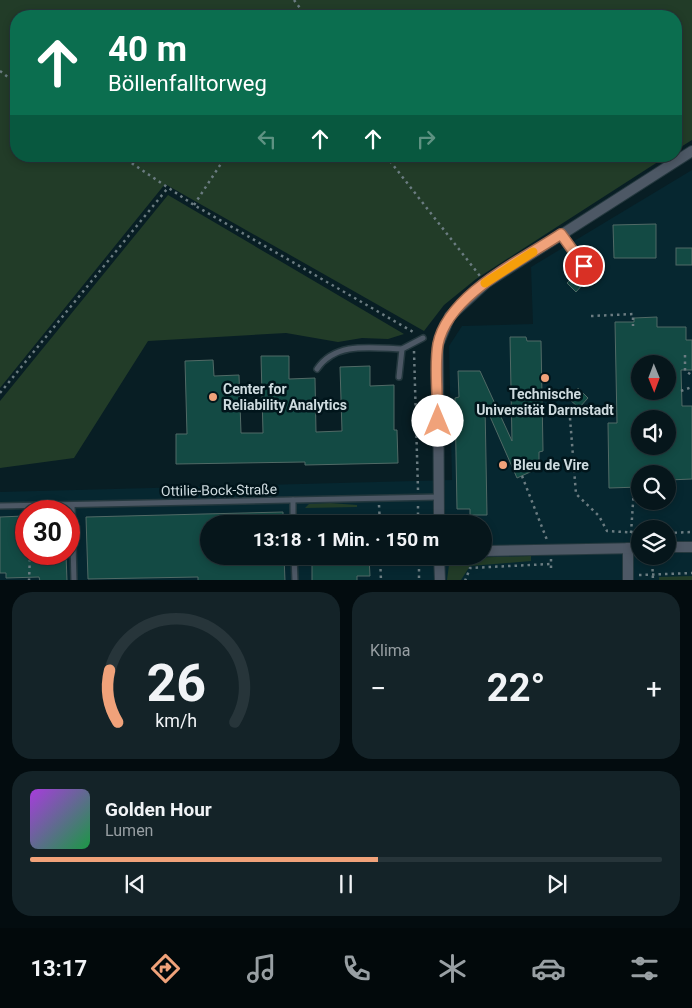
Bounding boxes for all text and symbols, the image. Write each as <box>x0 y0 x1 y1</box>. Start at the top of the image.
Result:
text: 40 m <box>108 29 187 70</box>
icon: ahead <box>25 30 90 95</box>
text: Böllenfalltorweg <box>108 71 267 96</box>
icon: left <box>253 125 281 153</box>
icon: ahead <box>306 125 334 153</box>
icon: ahead <box>359 125 387 153</box>
icon: right <box>412 125 440 153</box>
pin <box>563 245 605 287</box>
icon: arrive <box>570 252 598 280</box>
north arrow <box>631 355 676 400</box>
map controls <box>631 355 676 565</box>
marker: Technische Universität Darmstadt <box>539 372 551 384</box>
place label: Center for Reliability Analytics <box>223 381 347 413</box>
place label: Technische Universität Darmstadt <box>476 386 614 418</box>
marker: Center for Reliability Analytics <box>207 391 219 403</box>
position arrow <box>411 394 463 446</box>
button: sound <box>631 410 676 455</box>
place label: Bleu de Vire <box>513 457 589 473</box>
marker: Bleu de Vire <box>497 459 509 471</box>
button: search <box>631 465 676 510</box>
street label: Ottilie-Bock-Straße <box>161 481 277 499</box>
speed limit sign: 30 <box>15 500 80 565</box>
button: layers <box>631 520 676 565</box>
text: 13:18 · 1 Min. · 150 m <box>253 528 439 551</box>
text: Klima <box>370 641 411 660</box>
text: 26 <box>146 653 206 714</box>
text: 22° <box>487 666 545 710</box>
text: − <box>370 672 386 705</box>
text: + <box>646 672 662 705</box>
text: km/h <box>155 710 197 731</box>
text: Golden Hour <box>105 798 212 821</box>
text: Lumen <box>105 821 153 840</box>
icon: previous <box>121 870 149 898</box>
icon: pause <box>332 870 360 898</box>
icon: next <box>543 870 571 898</box>
icon: directions <box>148 951 183 986</box>
icon: music <box>244 951 279 986</box>
icon: phone <box>339 951 374 986</box>
icon: climate <box>435 951 470 986</box>
icon: car <box>531 951 566 986</box>
icon: filters <box>627 951 662 986</box>
text: 13:17 <box>30 956 87 981</box>

